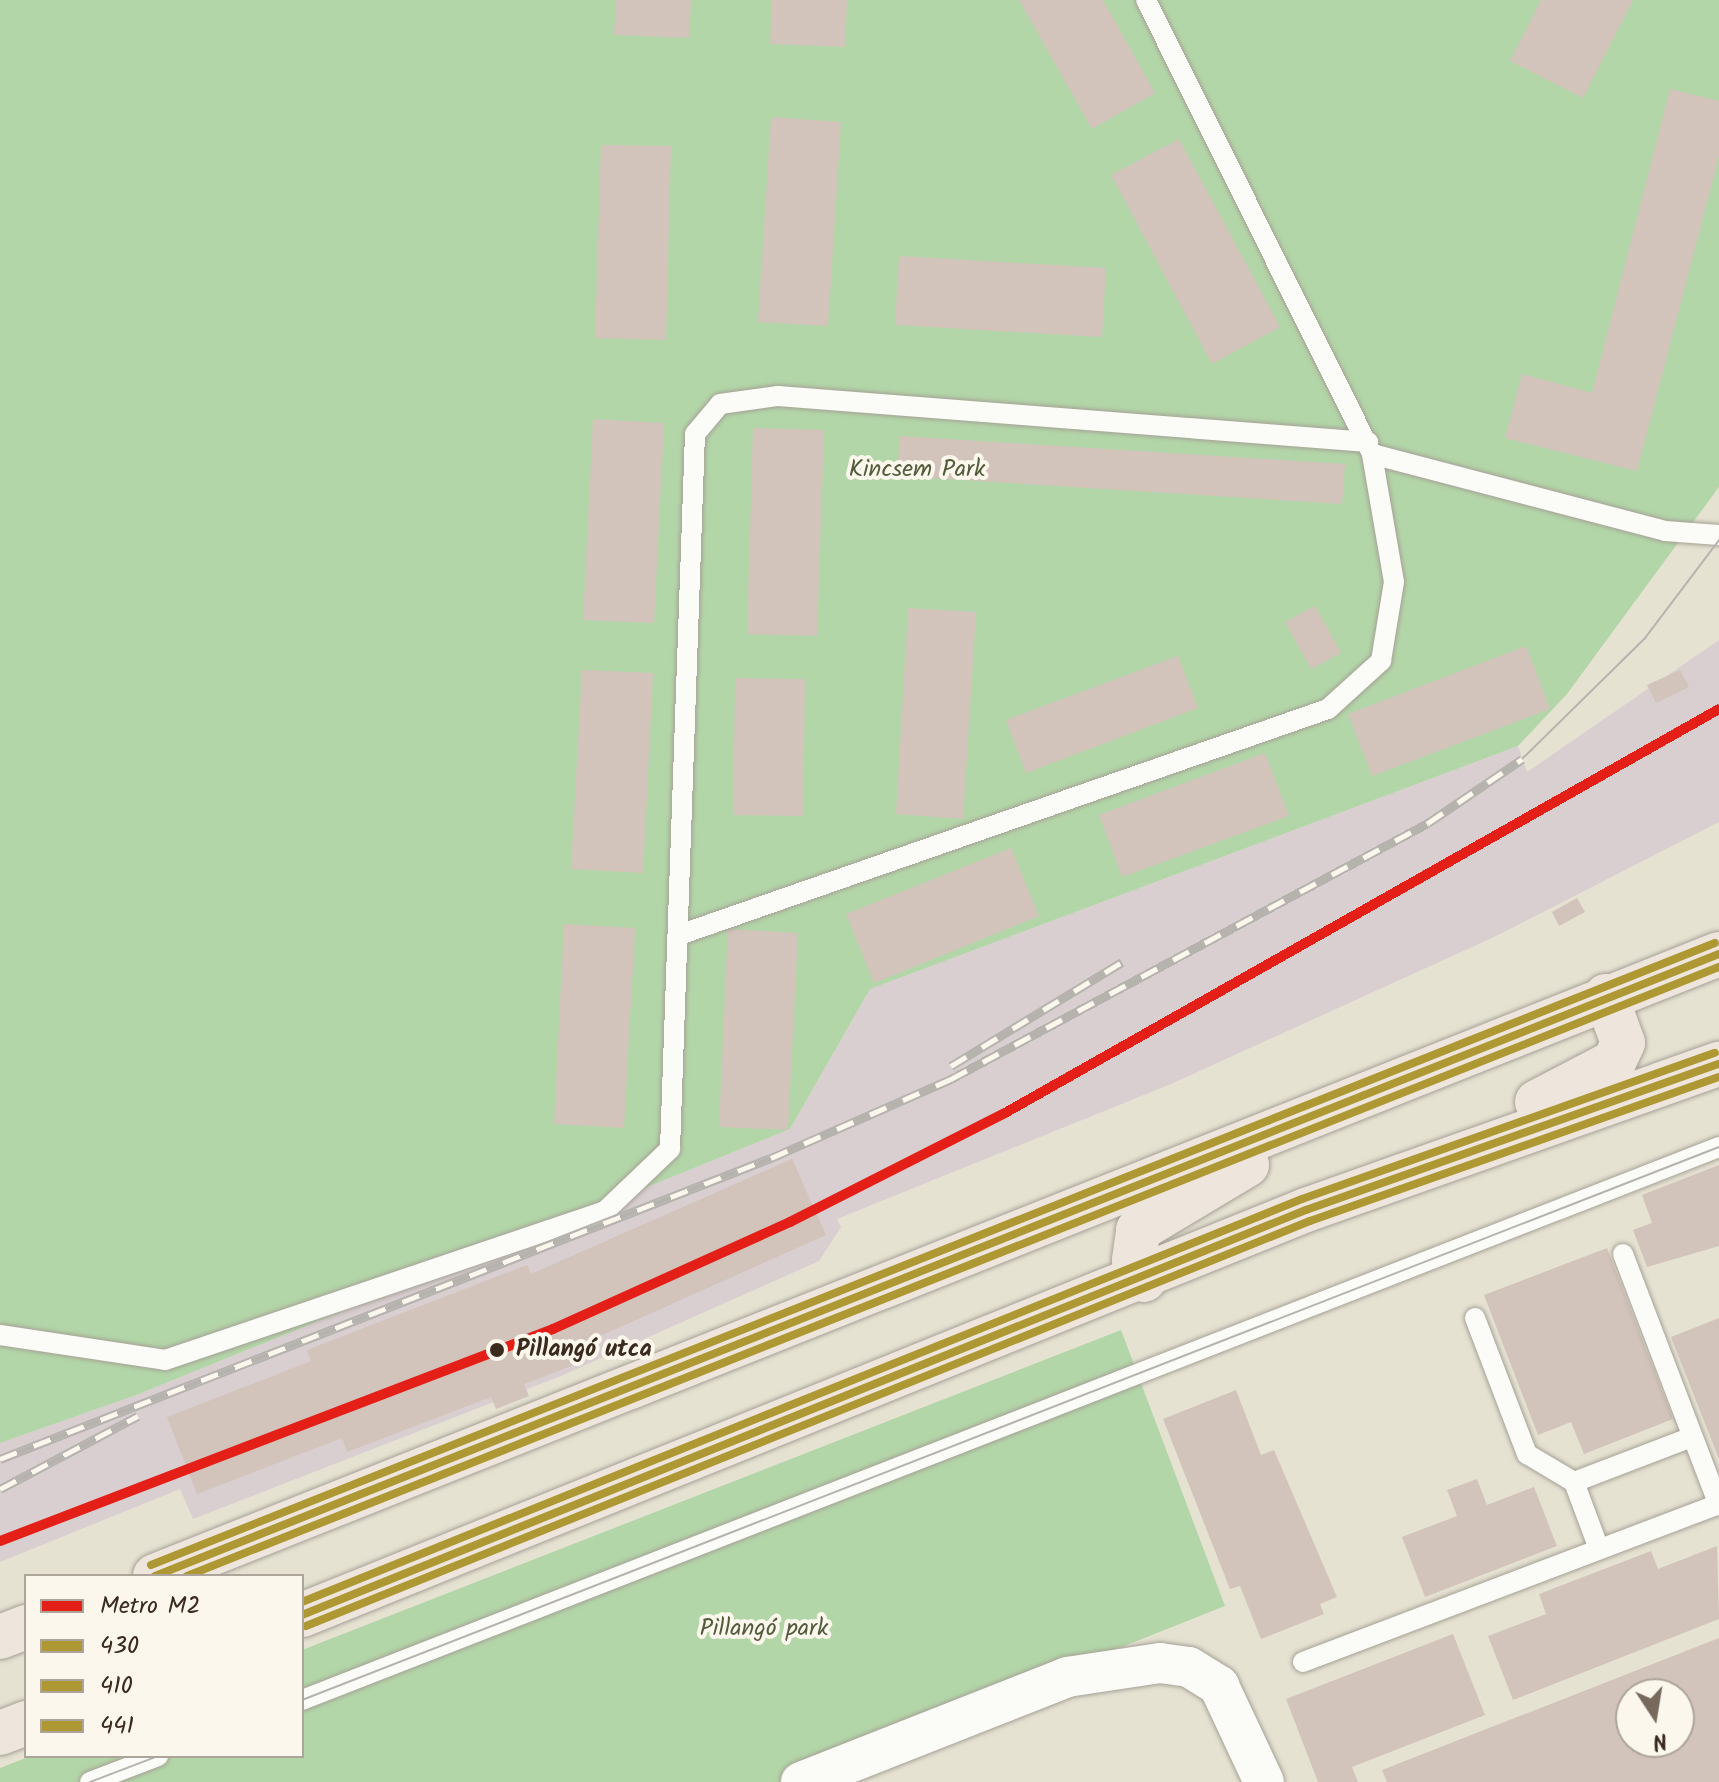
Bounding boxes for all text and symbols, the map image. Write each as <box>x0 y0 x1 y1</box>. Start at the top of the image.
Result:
park label: Kincsem Park <box>849 456 985 484</box>
place label: Pillangó utca <box>516 1336 652 1364</box>
marker: Pillangó utca <box>485 1338 509 1362</box>
legend <box>24 1574 304 1758</box>
text: Metro M2 <box>100 1587 200 1626</box>
park label: Pillangó park <box>700 1615 828 1643</box>
text: 430 <box>100 1627 139 1666</box>
text: 410 <box>100 1667 133 1706</box>
north arrow <box>1615 1678 1695 1758</box>
text: 441 <box>100 1707 134 1746</box>
text: N <box>1649 1721 1670 1759</box>

